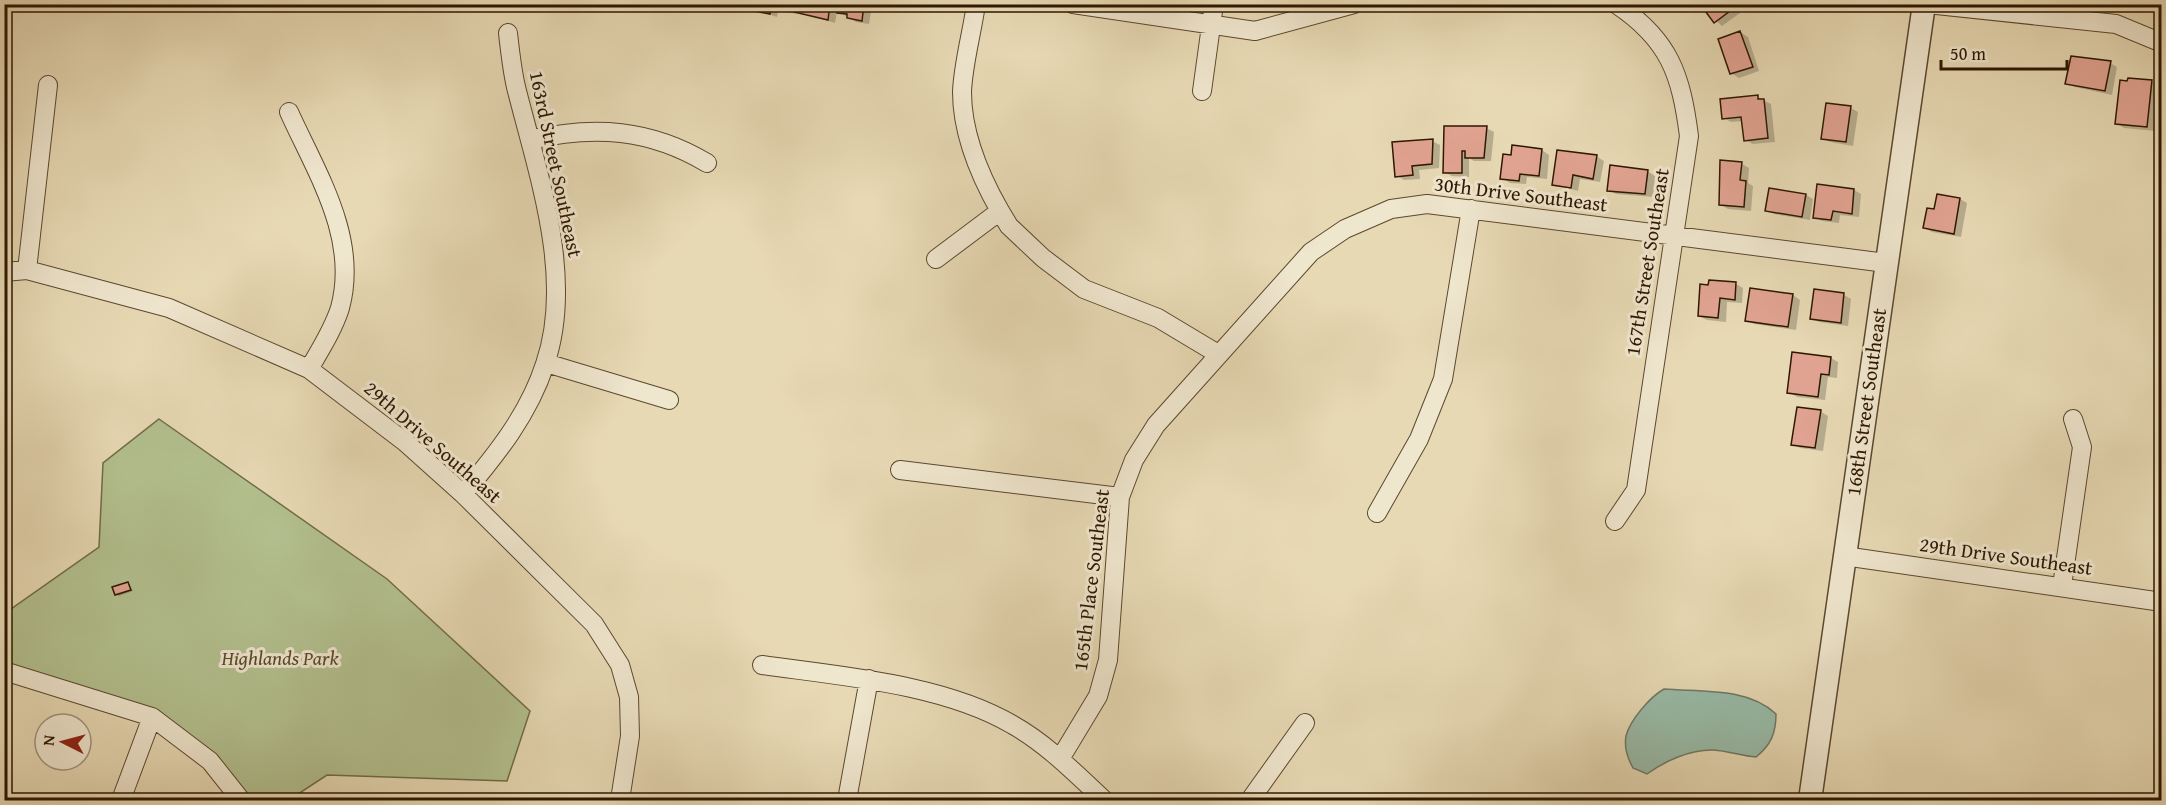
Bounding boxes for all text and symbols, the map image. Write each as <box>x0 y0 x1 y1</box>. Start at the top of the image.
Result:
scale bar <box>1941 33 2067 71</box>
text: 50 m <box>1950 40 1986 67</box>
street label: 163rd Street Southeast <box>523 68 590 260</box>
street label: 167th Street Southeast <box>1617 166 1676 358</box>
street label: 30th Drive Southeast <box>1433 168 1609 219</box>
street label: 168th Street Southeast <box>1838 306 1893 498</box>
street label: 29th Drive Southeast <box>358 374 509 510</box>
street label: 165th Place Southeast <box>1065 487 1116 673</box>
street label: 29th Drive Southeast <box>1918 529 2094 582</box>
park label: Highlands Park <box>220 643 339 672</box>
north arrow <box>33 712 93 772</box>
text: N <box>36 734 61 747</box>

